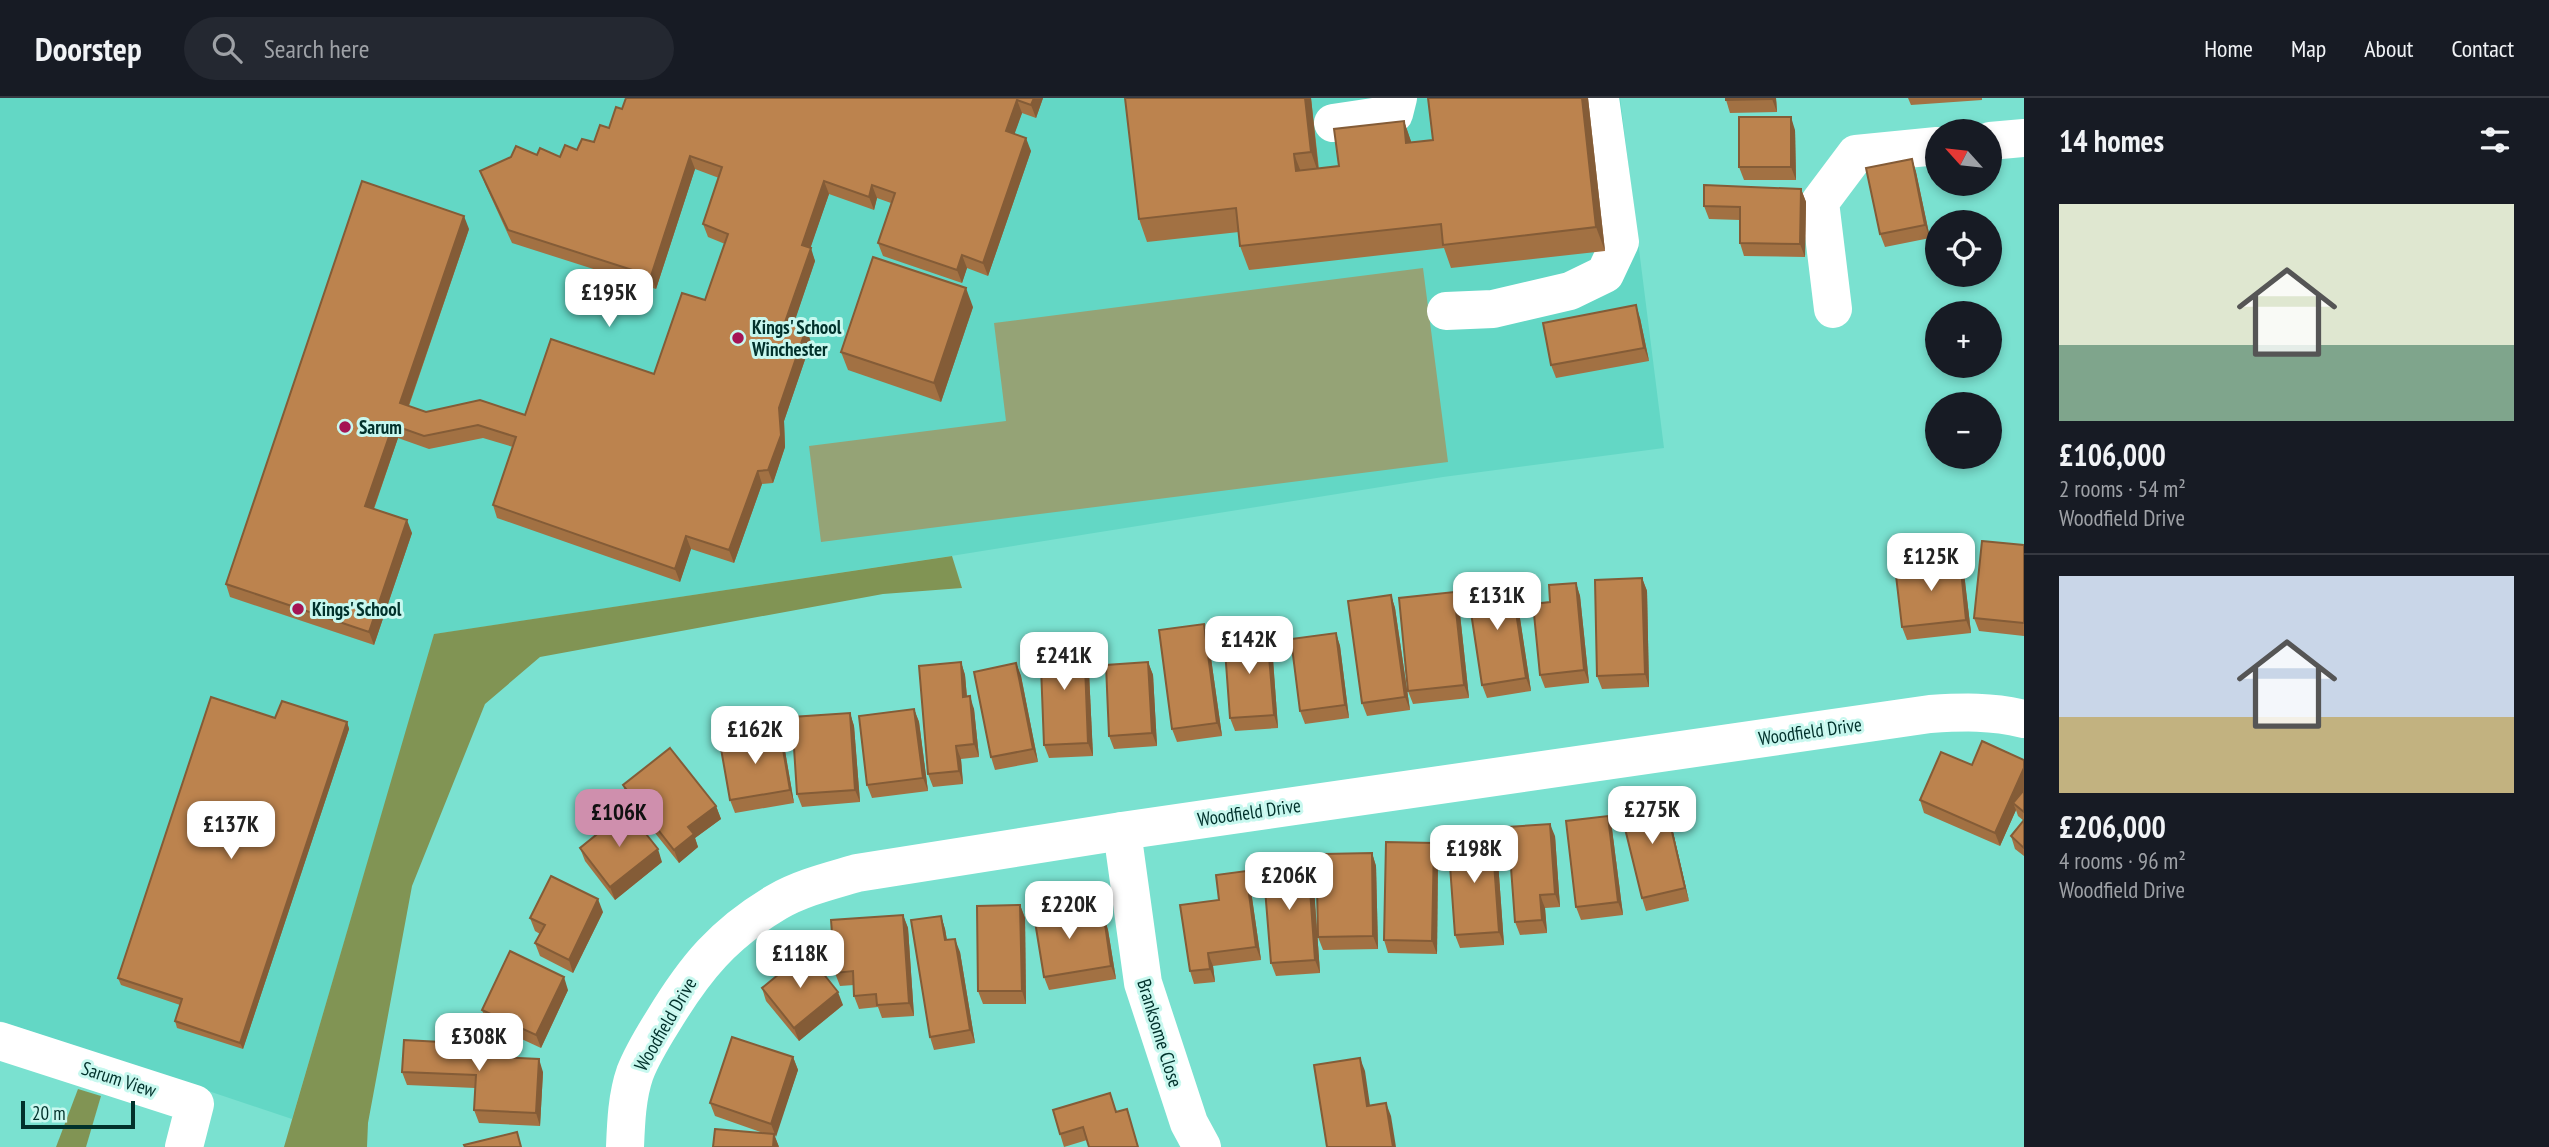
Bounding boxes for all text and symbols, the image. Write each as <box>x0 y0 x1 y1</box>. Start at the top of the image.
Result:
search box <box>184 17 674 80</box>
text: Doorstep <box>35 27 142 70</box>
icon: search <box>208 29 246 67</box>
text: Search here <box>264 32 369 65</box>
text: Home <box>2204 33 2253 64</box>
text: Map <box>2291 33 2326 64</box>
text: About <box>2364 33 2413 64</box>
text: Contact <box>2451 33 2514 64</box>
north arrow <box>1925 119 2002 196</box>
map controls <box>1925 119 2002 469</box>
text: 14 homes <box>2059 121 2164 160</box>
icon: filters <box>2476 121 2514 159</box>
button: locate <box>1925 210 2002 287</box>
icon: home <box>2224 249 2350 375</box>
pin: £195K <box>560 270 658 329</box>
text: £195K <box>581 277 637 306</box>
button: + <box>1925 301 2002 378</box>
place label: Kings' School Winchester <box>751 315 842 361</box>
marker: Kings' School Winchester <box>730 330 746 346</box>
button: − <box>1925 392 2002 469</box>
place label: Sarum <box>359 415 402 439</box>
marker: Sarum <box>337 419 353 435</box>
text: £106,000 <box>2059 435 2166 474</box>
text: 2 rooms · 54 m² <box>2059 474 2186 503</box>
text: Woodfield Drive <box>2059 503 2185 532</box>
pin: £125K <box>1882 533 1980 593</box>
text: £125K <box>1903 541 1959 570</box>
pin: £131K <box>1448 573 1546 632</box>
text: £131K <box>1469 580 1525 609</box>
place label: Kings' School <box>312 597 402 621</box>
marker: Kings' School <box>290 601 306 617</box>
pin: £142K <box>1200 616 1298 676</box>
icon: home <box>2224 621 2350 747</box>
text: £142K <box>1221 624 1277 653</box>
pin: £241K <box>1015 632 1113 692</box>
text: £241K <box>1036 640 1092 669</box>
pin: £162K <box>706 706 804 766</box>
street label: Woodfield Drive <box>1757 712 1863 750</box>
text: £162K <box>727 714 783 743</box>
pin: £275K <box>1603 786 1701 846</box>
pin: £106K <box>570 790 668 849</box>
street label: Woodfield Drive <box>1196 793 1302 831</box>
text: £275K <box>1624 794 1680 823</box>
text: £106K <box>591 797 647 826</box>
pin: £137K <box>182 802 280 861</box>
text: £206,000 <box>2059 807 2166 846</box>
text: £137K <box>203 809 259 838</box>
pin: £198K <box>1425 826 1523 885</box>
text: £198K <box>1446 833 1502 862</box>
text: 4 rooms · 96 m² <box>2059 846 2186 875</box>
pin: £206K <box>1240 852 1338 912</box>
text: £206K <box>1261 860 1317 889</box>
text: Woodfield Drive <box>2059 875 2185 904</box>
pin: £220K <box>1020 882 1118 941</box>
text: £220K <box>1041 889 1097 918</box>
pin: £118K <box>751 930 849 990</box>
text: £118K <box>772 938 828 967</box>
street label: Woodfield Drive <box>629 973 701 1075</box>
street label: Branksome Close <box>1132 976 1188 1090</box>
pin: £308K <box>430 1014 528 1073</box>
text: £308K <box>451 1021 507 1050</box>
street label: Sarum View <box>79 1056 160 1103</box>
scale bar <box>21 1098 135 1130</box>
text: 20 m <box>32 1101 66 1125</box>

